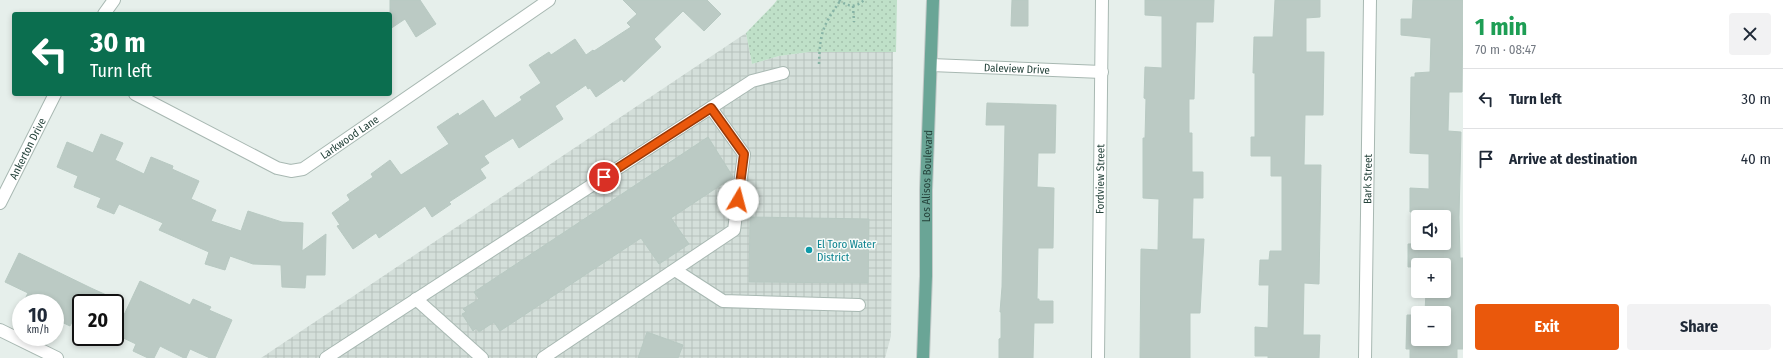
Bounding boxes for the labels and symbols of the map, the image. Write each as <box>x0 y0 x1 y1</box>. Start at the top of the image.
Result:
street label: Daleview Drive <box>984 61 1050 77</box>
street label: Larkwood Lane <box>318 113 381 162</box>
street label: Ankerton Drive <box>7 116 49 182</box>
street label: Los Alisos Boulevard <box>920 130 935 222</box>
street label: Fordview Street <box>1094 144 1107 214</box>
street label: Bark Street <box>1361 153 1375 204</box>
pin <box>587 160 621 194</box>
position arrow <box>717 179 759 221</box>
place label: El Toro Water District <box>817 238 876 264</box>
marker: El Toro Water District <box>804 245 814 255</box>
speed limit sign: 20 <box>72 294 124 346</box>

